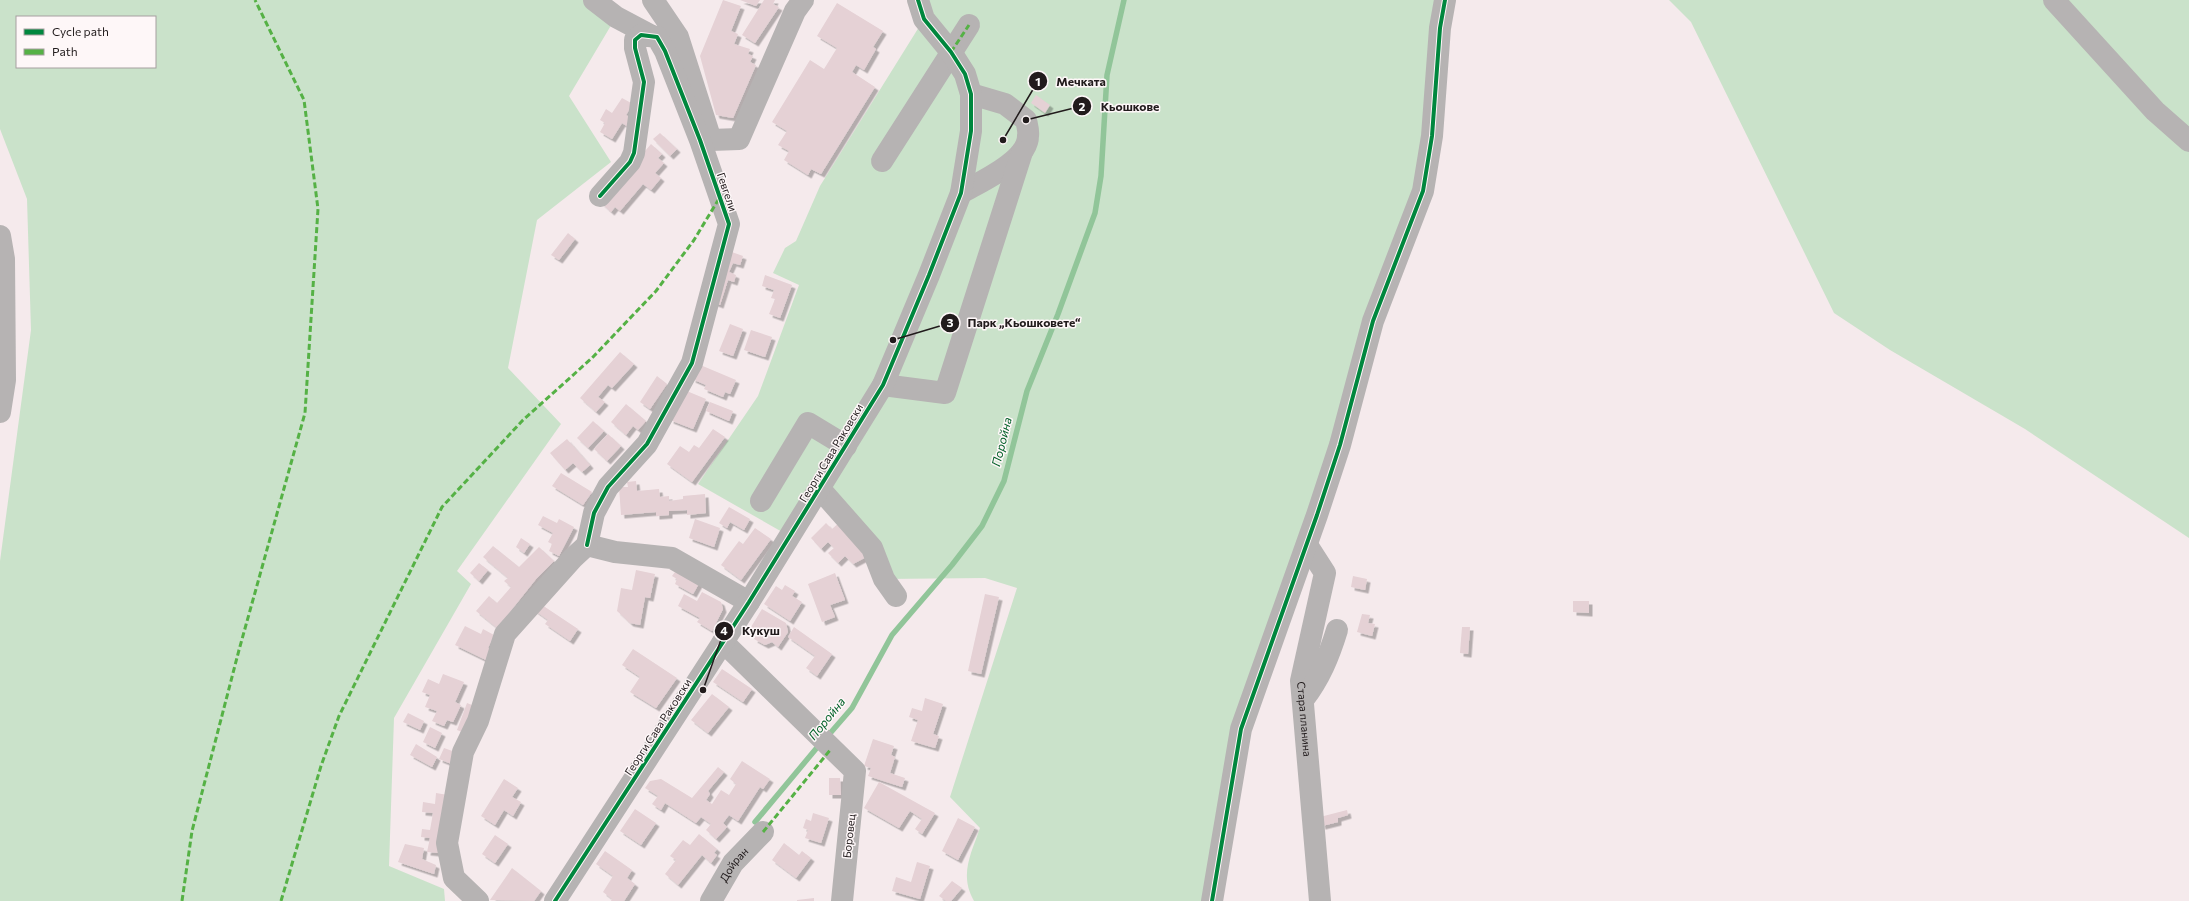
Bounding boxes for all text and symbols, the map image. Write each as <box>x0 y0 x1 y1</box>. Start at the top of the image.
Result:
legend <box>16 16 156 68</box>
text: Cycle path <box>52 24 109 38</box>
text: Path <box>52 44 78 58</box>
callout: Мечката <box>1028 69 1114 93</box>
text: 1 <box>1035 74 1041 88</box>
text: Мечката <box>1056 74 1106 88</box>
callout: Кьошкове <box>1072 94 1167 118</box>
text: 2 <box>1079 99 1086 113</box>
text: Кьошкове <box>1101 99 1159 113</box>
street label: Гевгели <box>715 171 740 213</box>
callout: Парк „Кьошковете“ <box>940 311 1089 335</box>
text: 3 <box>947 315 954 329</box>
text: Парк „Кьошковете“ <box>968 315 1081 329</box>
street label: Георги Сава Раковски <box>796 401 865 504</box>
water label: Поройна <box>988 416 1014 468</box>
callout: Кукуш <box>714 619 788 643</box>
text: 4 <box>720 623 728 637</box>
text: Кукуш <box>742 623 780 637</box>
street label: Георги Сава Раковски <box>621 676 694 777</box>
street label: Стара планина <box>1295 681 1314 757</box>
water label: Поройна <box>805 694 847 742</box>
street label: Боровец <box>840 813 857 859</box>
street label: Дойран <box>716 844 751 884</box>

